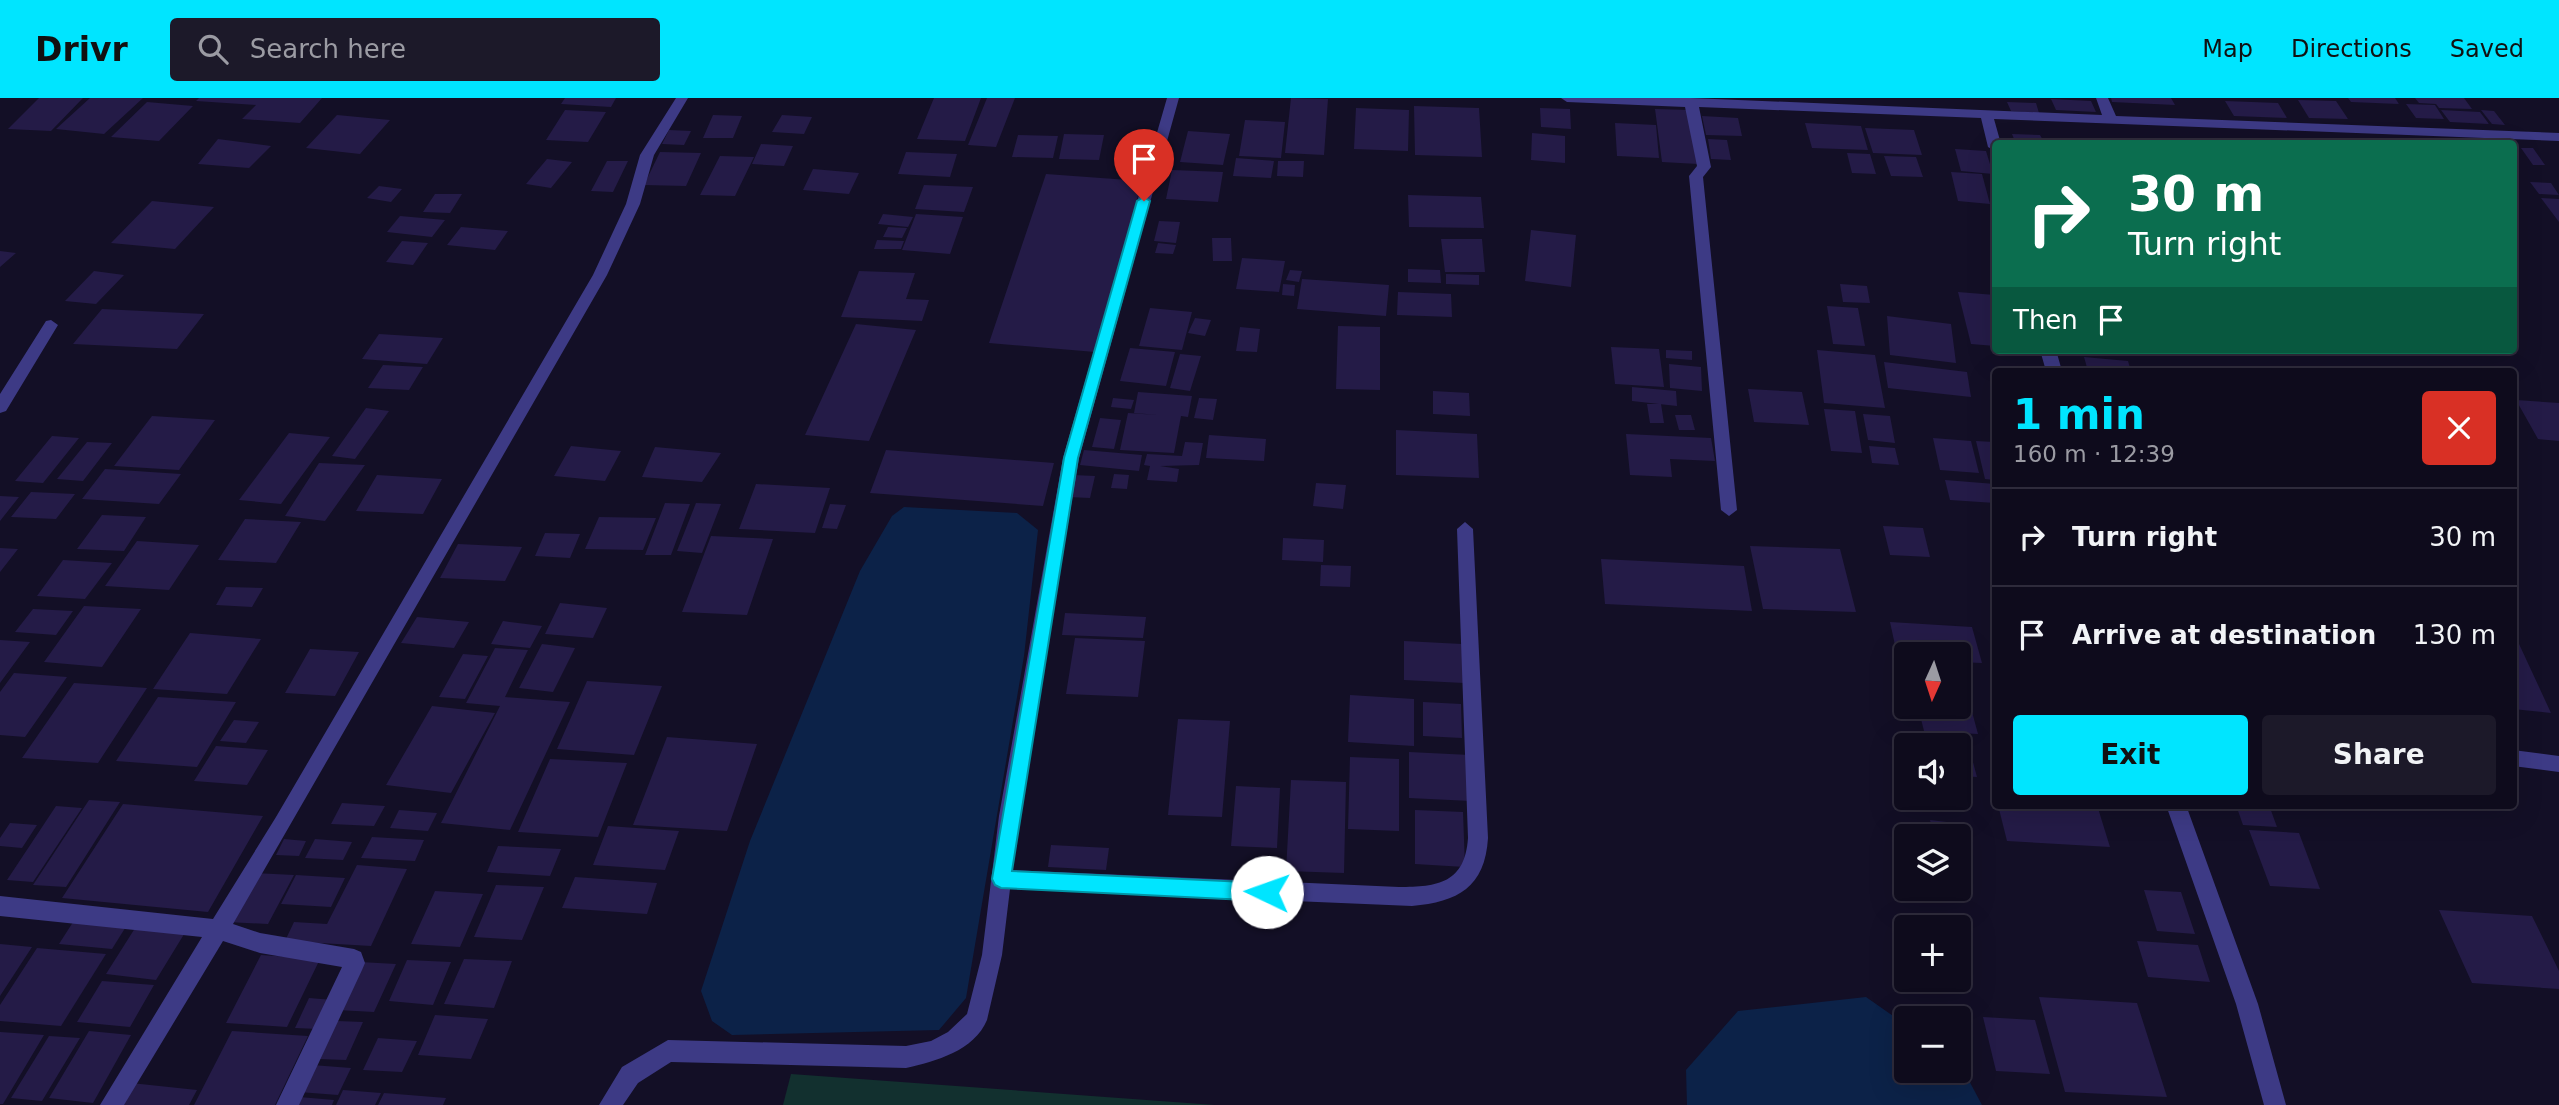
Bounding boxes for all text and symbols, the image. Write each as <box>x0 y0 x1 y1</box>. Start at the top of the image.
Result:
search box <box>170 18 660 81</box>
text: Drivr <box>35 30 128 69</box>
icon: search <box>194 30 232 68</box>
text: Search here <box>250 34 406 64</box>
text: Map <box>2202 35 2253 63</box>
text: Directions <box>2291 35 2412 63</box>
text: Saved <box>2450 35 2524 63</box>
pin <box>1114 129 1174 201</box>
icon: arrive <box>1125 140 1163 178</box>
text: 30 m <box>2128 166 2264 223</box>
icon: right <box>2013 168 2104 259</box>
text: Turn right <box>2128 225 2281 263</box>
icon: arrive <box>2092 301 2130 339</box>
text: Then <box>2013 305 2078 335</box>
text: 1 min <box>2013 390 2145 439</box>
button: close <box>2422 391 2496 465</box>
text: 160 m · 12:39 <box>2013 441 2175 467</box>
icon: right <box>2013 518 2051 556</box>
text: Turn right <box>2072 522 2217 552</box>
text: 30 m <box>2429 522 2496 552</box>
icon: arrive <box>2013 616 2051 654</box>
text: Arrive at destination <box>2072 620 2376 650</box>
text: 130 m <box>2413 620 2496 650</box>
north arrow <box>1894 642 1970 719</box>
map controls <box>1894 642 1971 1083</box>
button: Exit <box>2013 715 2248 795</box>
button: Share <box>2262 715 2496 795</box>
button: sound <box>1894 733 1971 810</box>
button: layers <box>1894 824 1971 901</box>
position arrow <box>1230 855 1304 929</box>
button: + <box>1894 915 1971 992</box>
button: − <box>1894 1006 1971 1083</box>

